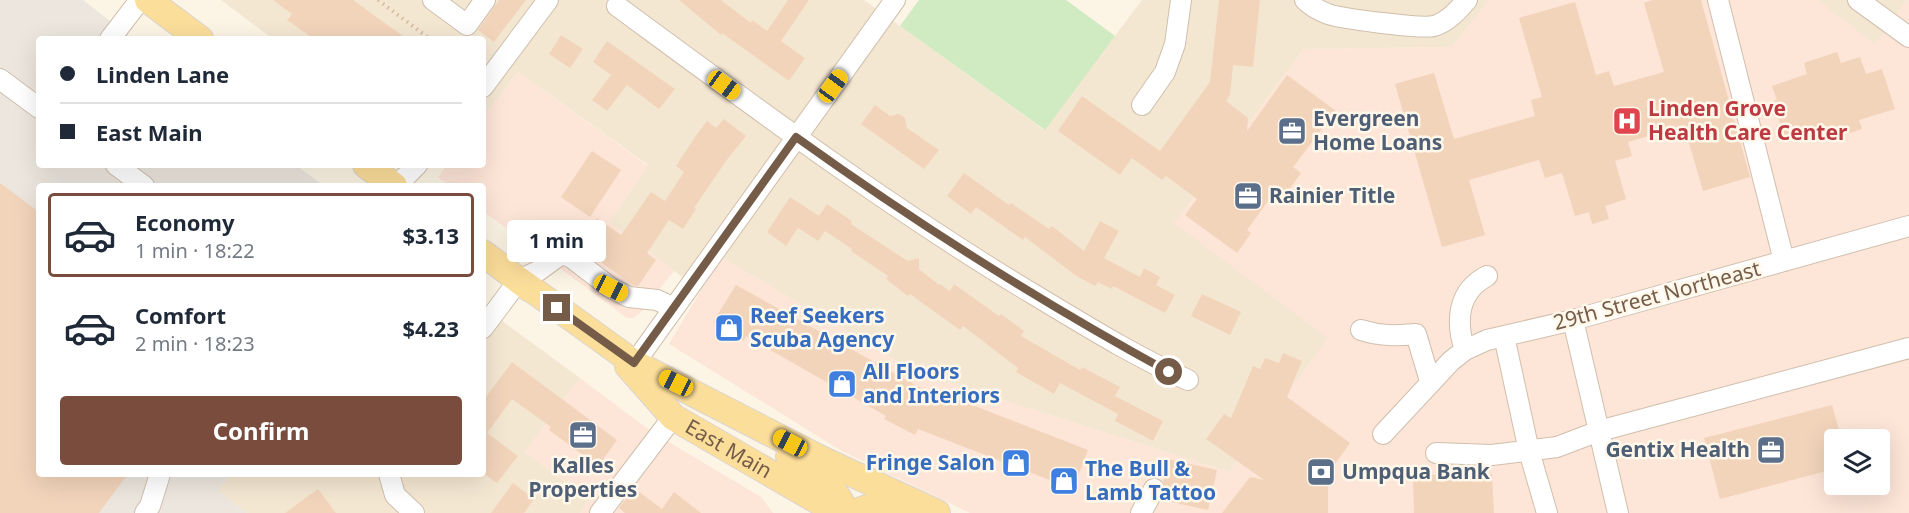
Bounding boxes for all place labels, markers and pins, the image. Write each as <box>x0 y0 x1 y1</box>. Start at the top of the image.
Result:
place label: Linden Grove Health Care Center <box>1648 94 1848 146</box>
place label: Evergreen Home Loans <box>1313 104 1442 156</box>
hospital icon: Linden Grove Health Care Center <box>1611 105 1643 137</box>
office icon: Evergreen Home Loans <box>1276 115 1308 147</box>
office icon: Rainier Title <box>1232 180 1264 212</box>
place label: Rainier Title <box>1269 181 1395 209</box>
place label: Reef Seekers Scuba Agency <box>750 301 894 353</box>
shop icon: Reef Seekers Scuba Agency <box>713 312 745 344</box>
place label: All Floors and Interiors <box>863 357 1000 409</box>
shop icon: All Floors and Interiors <box>826 368 858 400</box>
office icon: Kalles Properties <box>567 419 599 451</box>
office icon: Gentix Health <box>1755 434 1787 466</box>
place label: Gentix Health <box>1605 435 1750 463</box>
shop icon: Fringe Salon <box>1000 447 1032 479</box>
place label: Fringe Salon <box>866 448 995 476</box>
place label: Kalles Properties <box>529 451 637 503</box>
place label: The Bull & Lamb Tattoo <box>1085 454 1216 506</box>
bank icon: Umpqua Bank <box>1305 456 1337 488</box>
place label: Umpqua Bank <box>1342 457 1491 485</box>
shop icon: The Bull & Lamb Tattoo <box>1048 465 1080 497</box>

